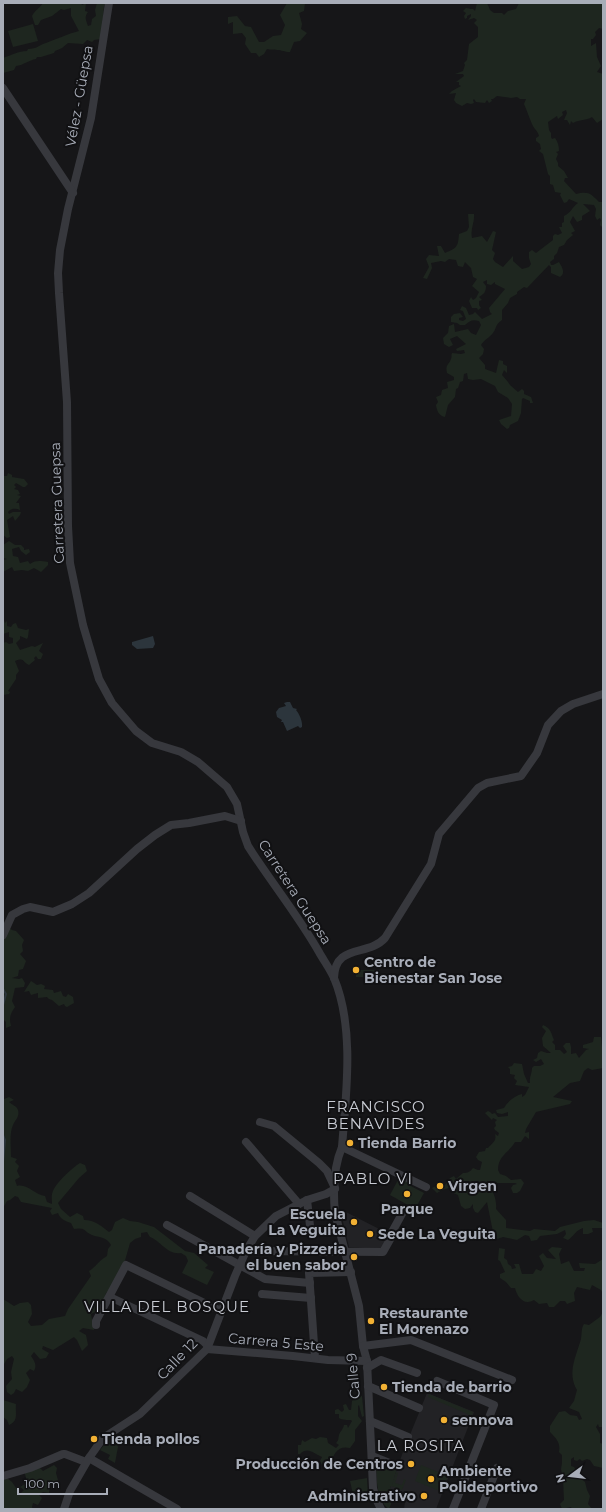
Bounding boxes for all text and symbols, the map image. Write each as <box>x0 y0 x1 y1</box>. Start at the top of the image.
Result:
street label: Vélez - Güepsa <box>61 44 97 148</box>
street label: Carretera Guepsa <box>46 442 68 564</box>
street label: Carretera Guepsa <box>254 836 336 948</box>
place label: Centro de Bienestar San Jose <box>364 953 503 987</box>
marker: Centro de Bienestar San Jose <box>351 965 361 975</box>
district label: FRANCISCO BENAVIDES <box>326 1097 426 1133</box>
place label: Tienda Barrio <box>358 1134 456 1152</box>
marker: Tienda Barrio <box>345 1138 355 1148</box>
district label: PABLO VI <box>333 1169 413 1188</box>
place label: Virgen <box>447 1177 497 1195</box>
marker: Virgen <box>435 1181 445 1191</box>
marker: Parque <box>402 1189 412 1199</box>
place label: Parque <box>381 1200 434 1218</box>
place label: Escuela La Veguita <box>268 1205 346 1239</box>
marker: Escuela La Veguita <box>349 1217 359 1227</box>
place label: Sede La Veguita <box>378 1225 496 1243</box>
marker: Sede La Veguita <box>365 1229 375 1239</box>
place label: Panadería y Pizzeria el buen sabor <box>198 1240 346 1274</box>
marker: Panadería y Pizzeria el buen sabor <box>349 1252 359 1262</box>
district label: VILLA DEL BOSQUE <box>84 1297 250 1316</box>
place label: Restaurante El Morenazo <box>379 1304 469 1338</box>
marker: Restaurante El Morenazo <box>366 1316 376 1326</box>
street label: Carrera 5 Este <box>227 1329 325 1355</box>
street label: Calle 12 <box>153 1334 201 1384</box>
street label: Calle 9 <box>342 1352 364 1400</box>
place label: Tienda de barrio <box>392 1378 512 1396</box>
marker: Tienda de barrio <box>379 1382 389 1392</box>
place label: sennova <box>452 1411 513 1429</box>
marker: sennova <box>439 1415 449 1425</box>
place label: Tienda pollos <box>102 1430 200 1448</box>
marker: Tienda pollos <box>89 1434 99 1444</box>
district label: LA ROSITA <box>377 1436 465 1455</box>
place label: Producción de Centros <box>236 1455 404 1473</box>
north arrow <box>550 1456 590 1496</box>
marker: Producción de Centros <box>406 1459 416 1469</box>
place label: Ambiente Polideportivo <box>438 1462 538 1496</box>
scale bar <box>18 1470 107 1496</box>
text: N <box>552 1472 568 1485</box>
marker: Ambiente Polideportivo <box>426 1474 436 1484</box>
text: 100 m <box>24 1476 60 1491</box>
place label: Administrativo <box>307 1487 416 1505</box>
marker: Administrativo <box>419 1491 429 1501</box>

